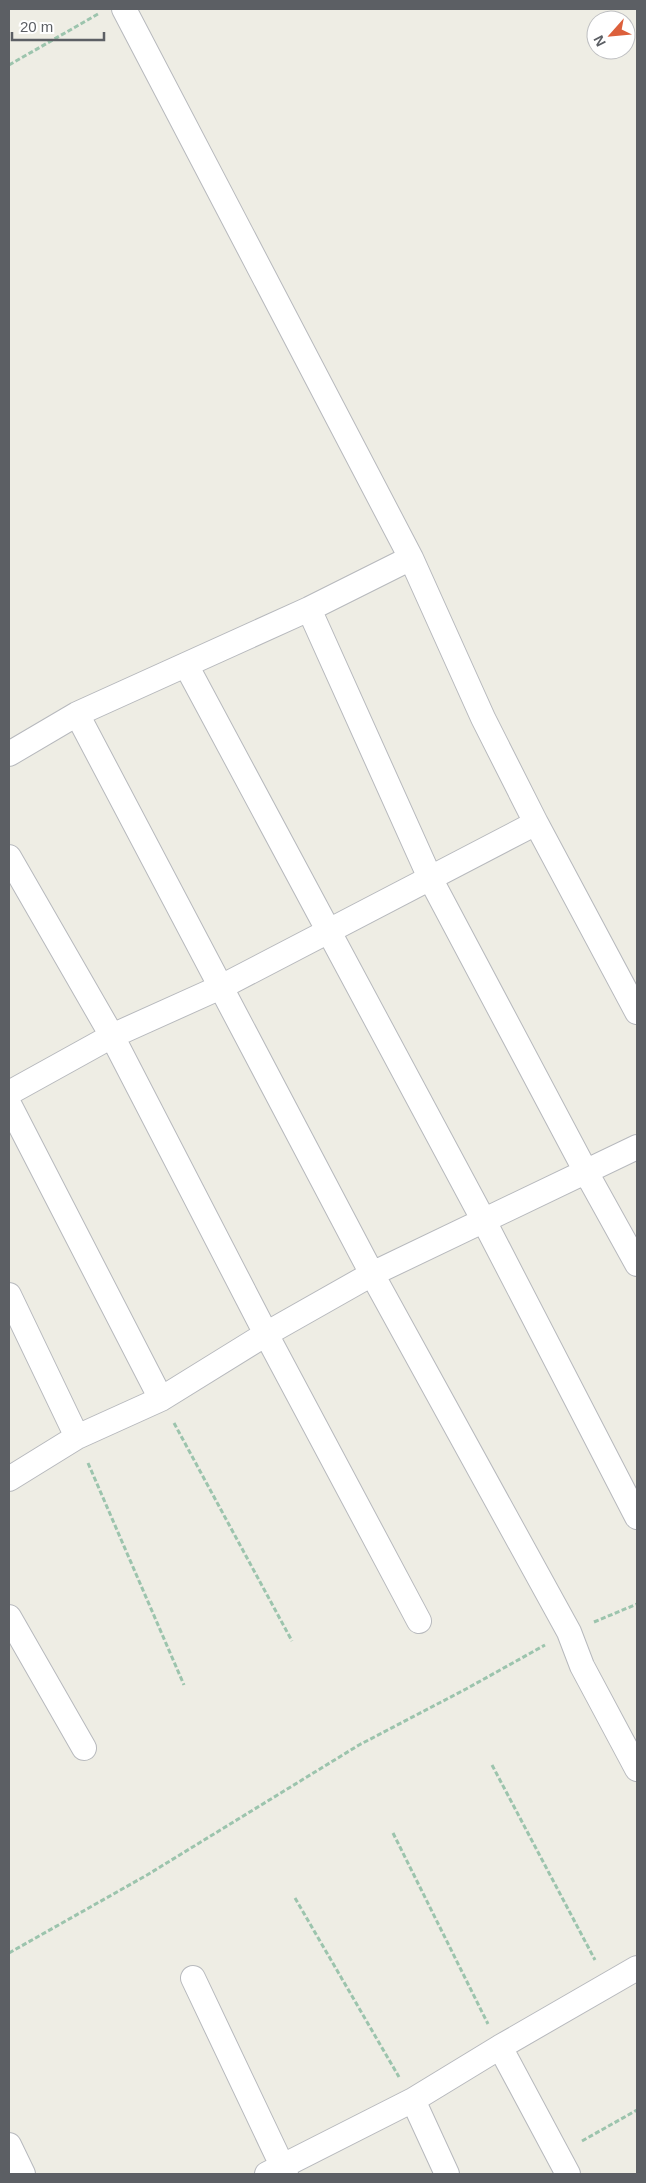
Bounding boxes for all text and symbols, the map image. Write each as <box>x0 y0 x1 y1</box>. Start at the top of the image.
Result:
scale bar <box>12 10 105 42</box>
north arrow <box>586 10 636 60</box>
text: 20 m <box>20 18 53 35</box>
text: N <box>590 33 609 49</box>

